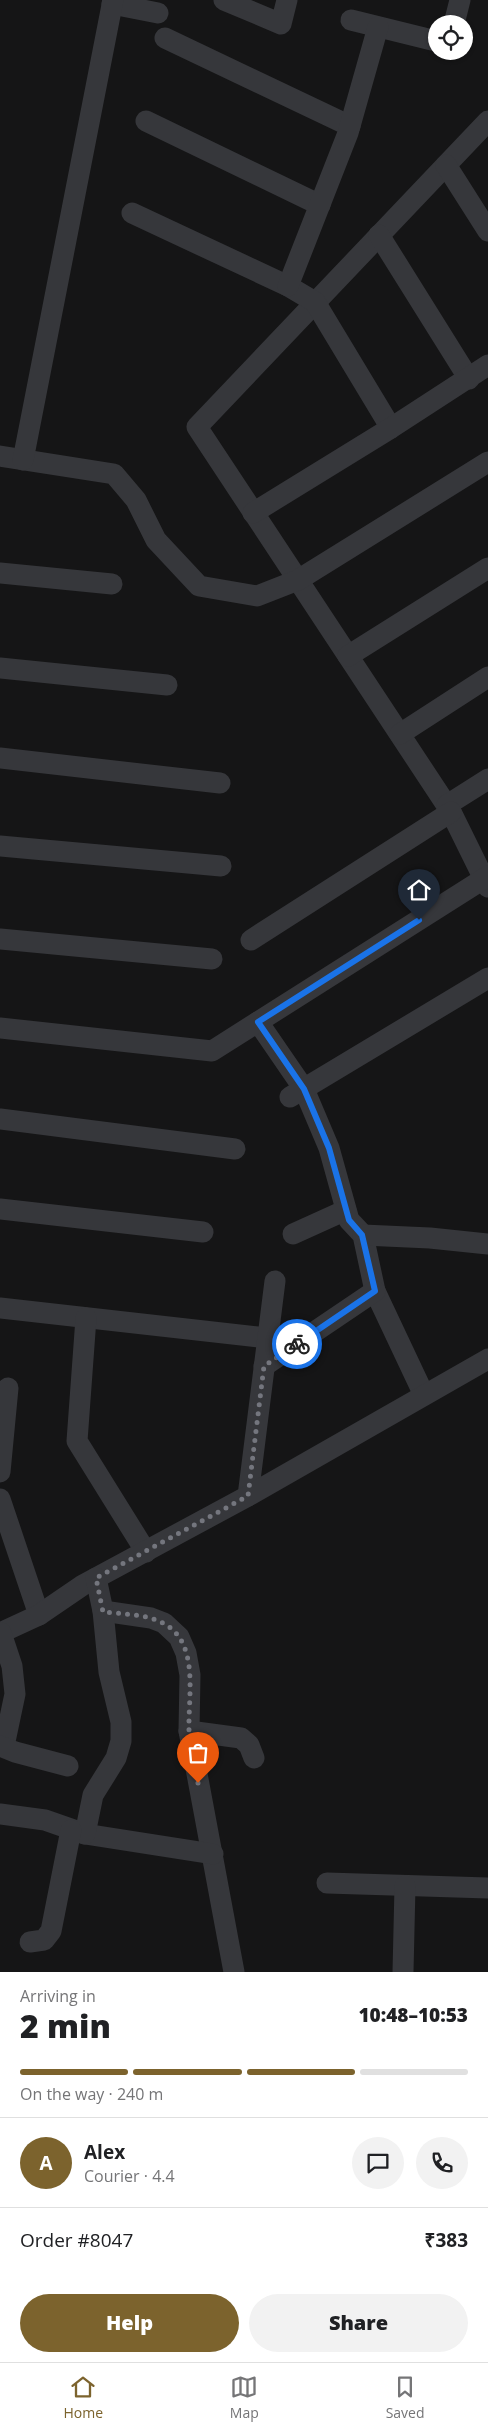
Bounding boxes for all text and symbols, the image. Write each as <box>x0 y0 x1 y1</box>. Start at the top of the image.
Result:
map controls <box>428 15 473 60</box>
button: locate <box>428 15 473 60</box>
pin <box>398 869 440 920</box>
icon: home <box>405 876 433 904</box>
courier <box>272 1319 322 1369</box>
icon: bike <box>283 1330 311 1358</box>
pin <box>177 1732 219 1783</box>
icon: bag <box>184 1739 212 1767</box>
text: Arriving in <box>20 1985 96 2007</box>
text: 10:48–10:53 <box>358 2002 468 2028</box>
text: 2 min <box>20 2004 111 2047</box>
text: On the way · 240 m <box>20 2083 163 2105</box>
button: chat <box>352 2137 404 2189</box>
button: phone <box>416 2137 468 2189</box>
text: Alex <box>84 2139 125 2165</box>
text: A <box>39 2150 53 2176</box>
text: Courier · 4.4 <box>84 2165 175 2187</box>
text: Order #8047 <box>20 2227 133 2253</box>
text: ₹383 <box>425 2227 468 2253</box>
button: Help <box>20 2294 239 2352</box>
button: Share <box>249 2294 468 2352</box>
tab: Home <box>63 2373 103 2422</box>
tab: Map <box>230 2373 259 2422</box>
tab: Saved <box>386 2373 425 2422</box>

